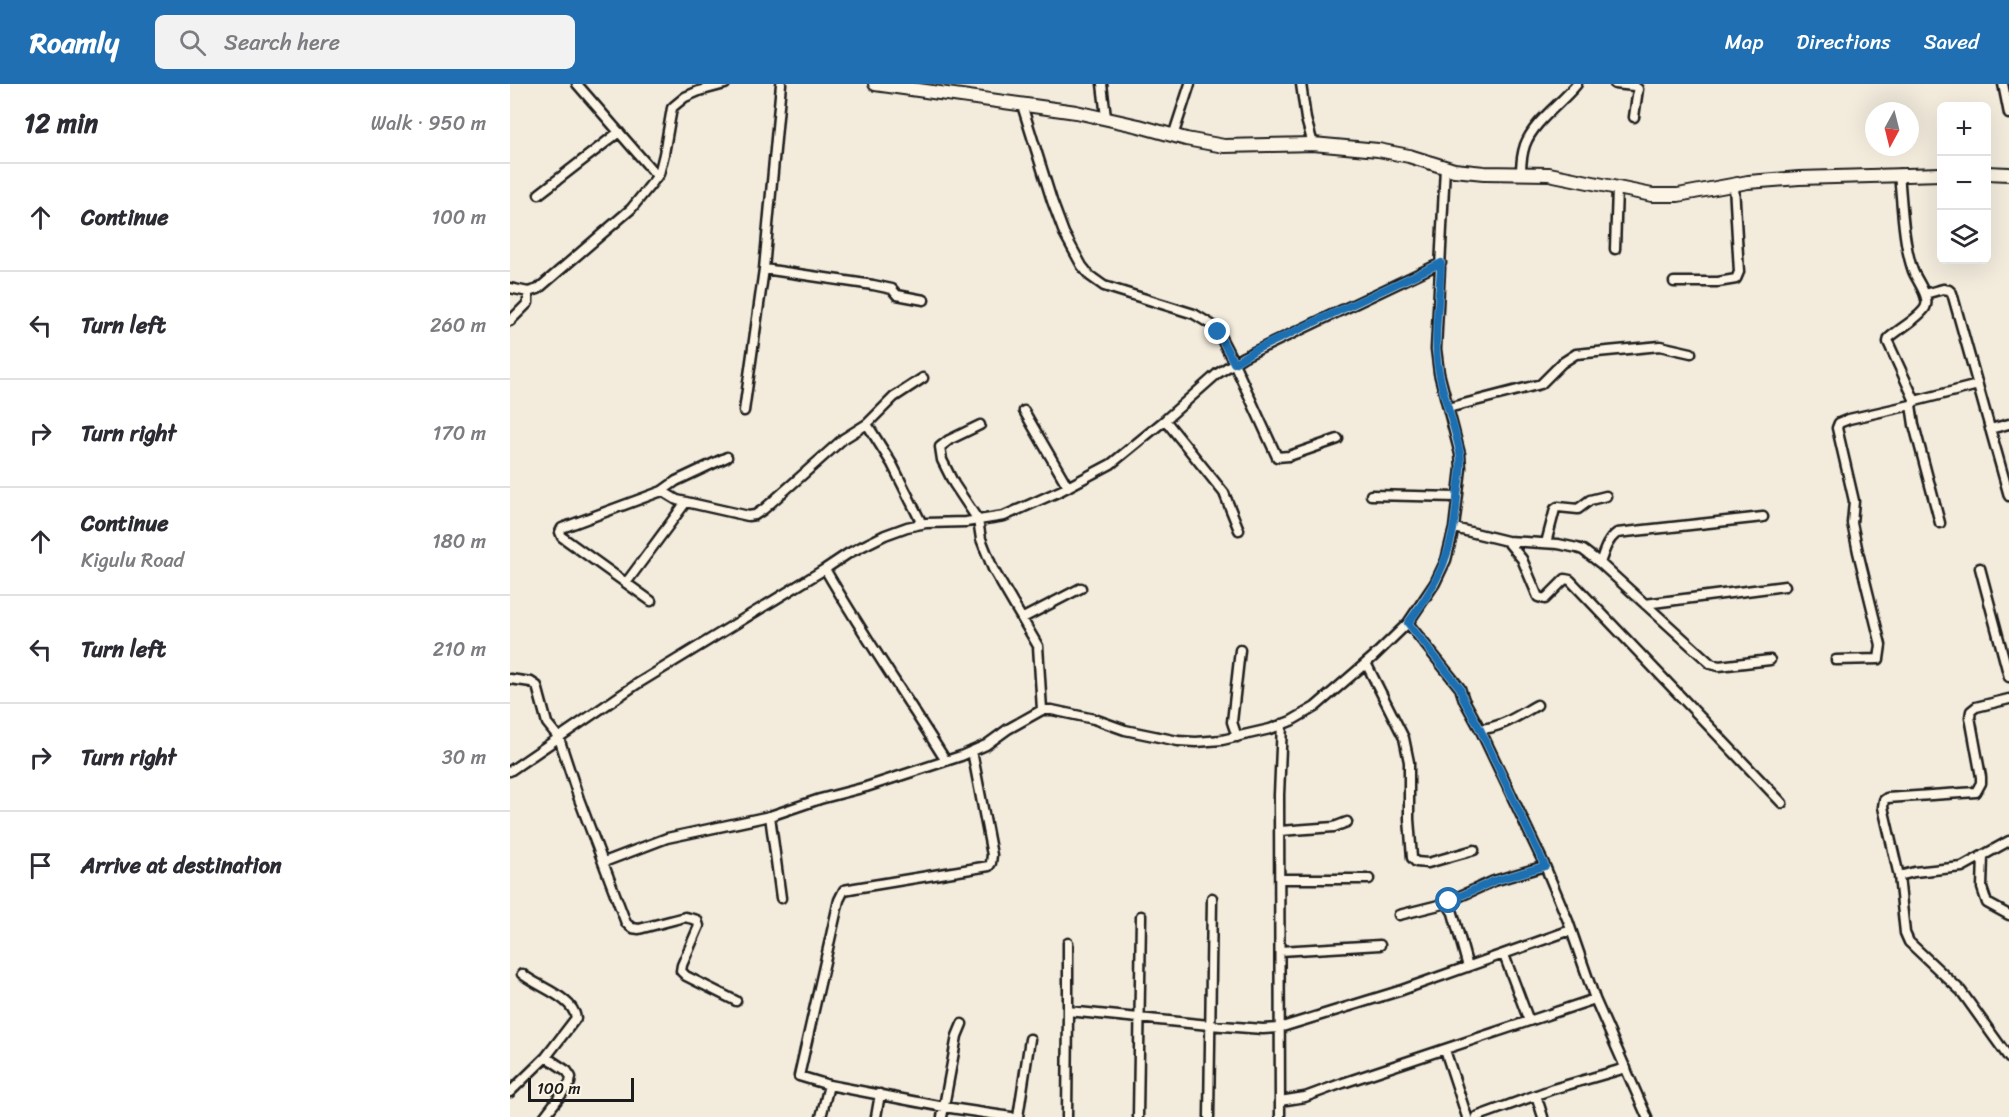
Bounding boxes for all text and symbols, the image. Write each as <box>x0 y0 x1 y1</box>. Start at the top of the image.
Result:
search box <box>155 15 575 69</box>
text: Roamly <box>30 18 119 67</box>
text: Search here <box>224 23 340 62</box>
text: Map <box>1725 23 1763 61</box>
text: Directions <box>1796 23 1891 61</box>
text: Saved <box>1924 23 1979 61</box>
icon: search <box>176 26 209 59</box>
text: 12 min <box>24 100 98 146</box>
north arrow <box>1865 102 1919 156</box>
map controls <box>1937 102 1991 264</box>
button: + <box>1937 102 1991 156</box>
text: Walk · 950 m <box>371 106 486 141</box>
button: − <box>1937 156 1991 210</box>
text: Continue <box>81 198 169 237</box>
text: 100 m <box>432 200 486 235</box>
icon: ahead <box>24 201 57 234</box>
button: layers <box>1937 210 1991 264</box>
text: Turn left <box>81 306 166 345</box>
text: 260 m <box>430 308 486 343</box>
icon: left <box>24 309 57 342</box>
route end <box>1204 318 1230 344</box>
text: Turn right <box>81 414 176 453</box>
text: 170 m <box>433 416 486 451</box>
icon: right <box>24 417 57 450</box>
text: Continue <box>81 504 169 543</box>
text: 180 m <box>432 524 486 559</box>
icon: ahead <box>24 525 57 558</box>
text: Kigulu Road <box>81 543 184 578</box>
text: Turn left <box>81 630 166 669</box>
text: 210 m <box>433 632 486 667</box>
icon: left <box>24 633 57 666</box>
text: Turn right <box>81 738 176 777</box>
text: 30 m <box>442 740 486 775</box>
icon: right <box>24 741 57 774</box>
text: Arrive at destination <box>81 846 282 885</box>
icon: arrive <box>24 849 57 882</box>
route start <box>1435 887 1461 913</box>
text: 100 m <box>537 1074 581 1103</box>
scale bar <box>528 1075 634 1102</box>

